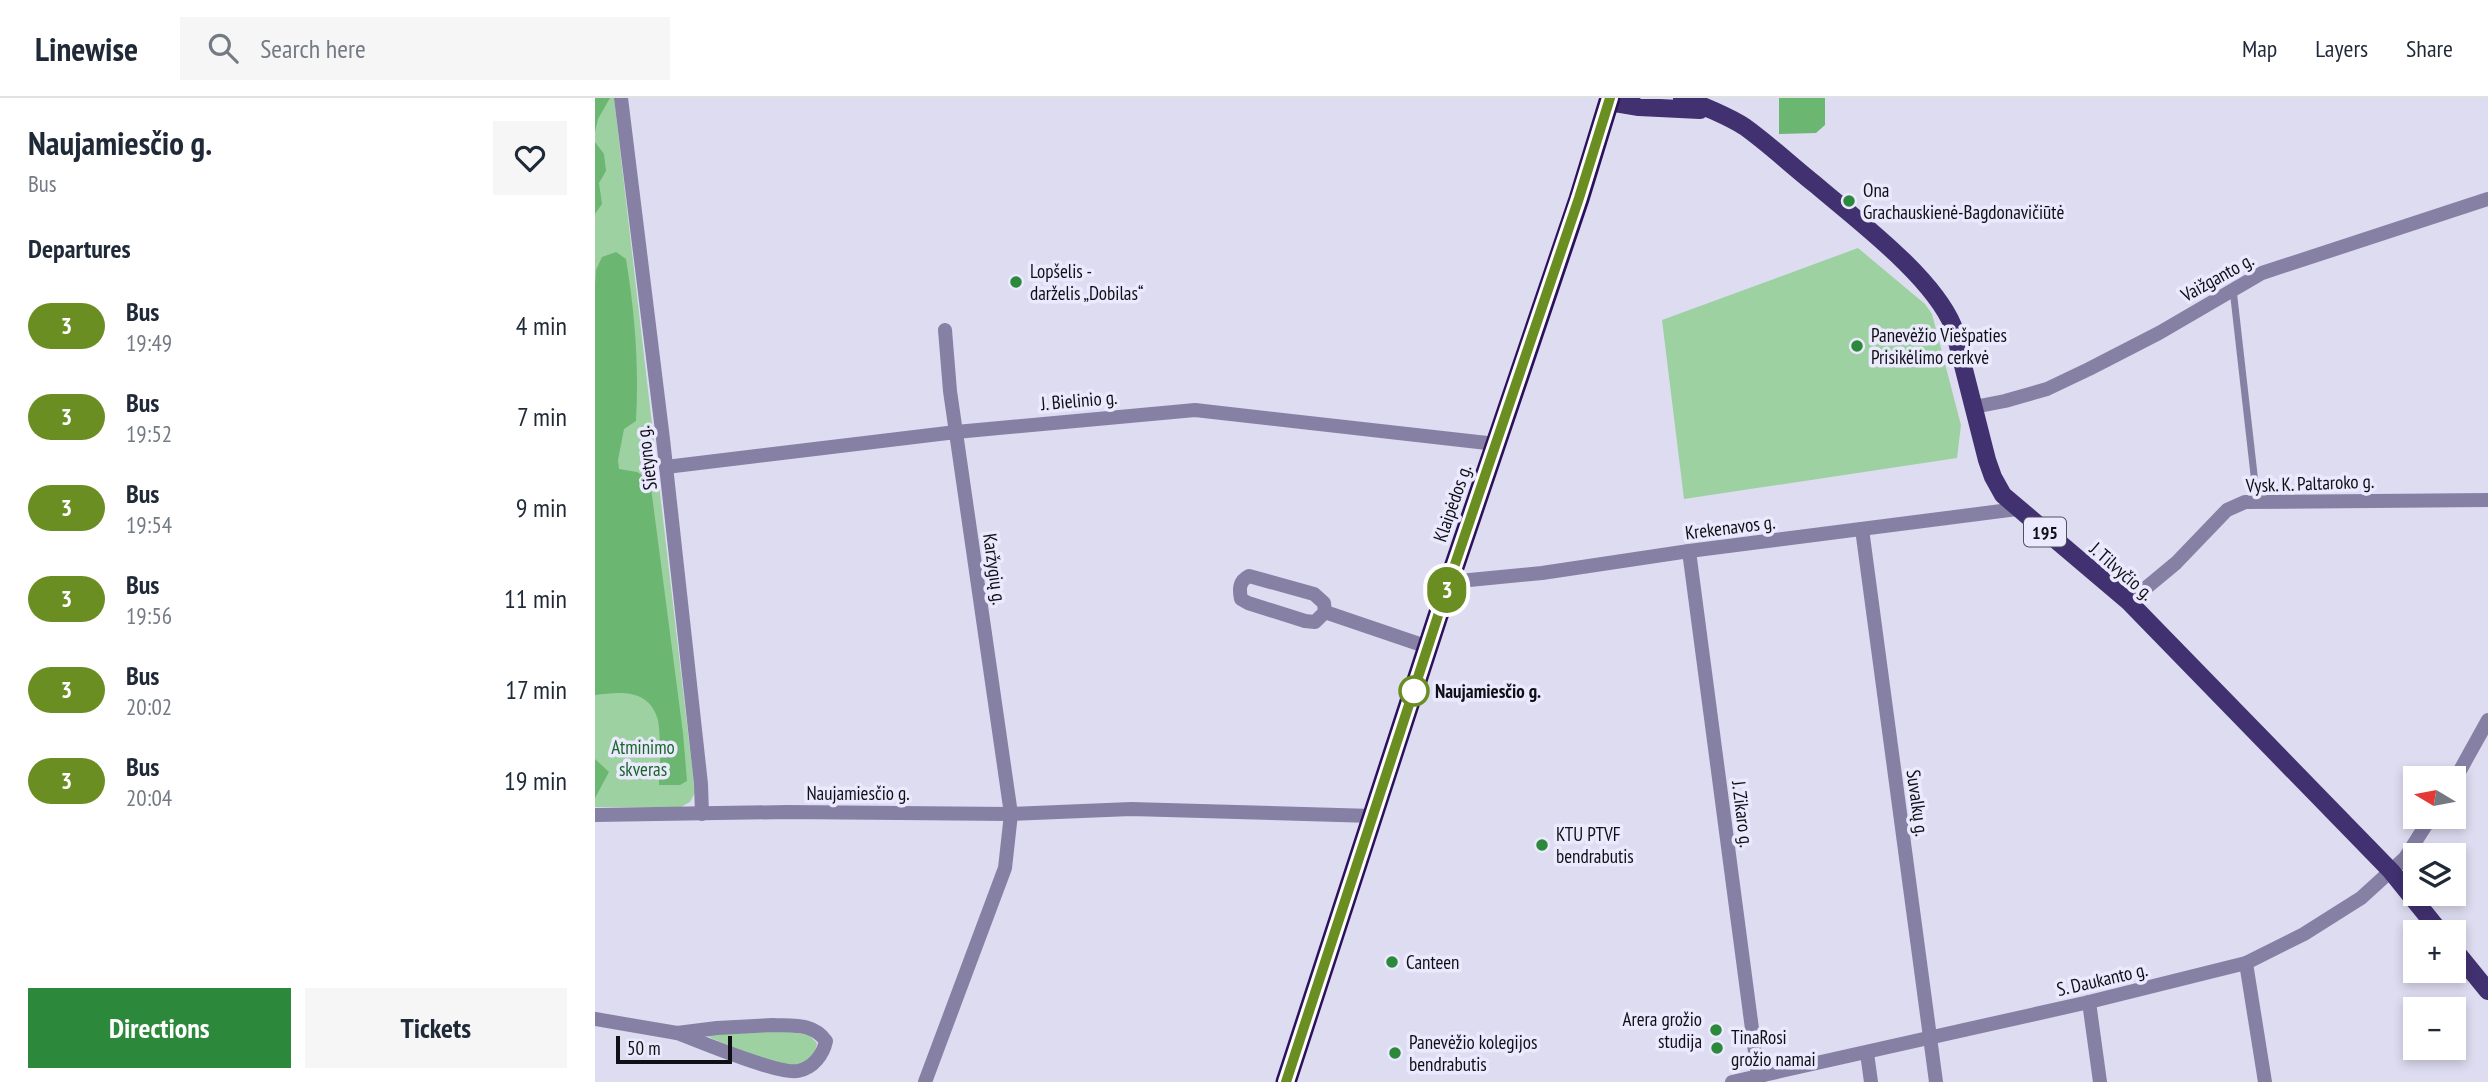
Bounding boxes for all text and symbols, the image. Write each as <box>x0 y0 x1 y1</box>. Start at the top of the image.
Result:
search box <box>180 17 670 80</box>
text: Linewise <box>35 27 138 70</box>
icon: search <box>204 29 242 67</box>
text: Search here <box>260 32 366 65</box>
text: Map <box>2242 33 2277 64</box>
text: Layers <box>2315 33 2368 64</box>
text: Share <box>2406 33 2453 64</box>
text: Naujamiesčio g. <box>28 121 212 164</box>
button: heart <box>493 121 567 195</box>
text: Bus <box>28 169 57 198</box>
place label: Ona Grachauskienė-Bagdonavičiūtė <box>1863 178 2064 224</box>
marker: Ona Grachauskienė-Bagdonavičiūtė <box>1841 193 1857 209</box>
text: Departures <box>28 232 131 265</box>
street label: Vaižganto g. <box>2176 247 2258 307</box>
place label: Lopšelis - darželis „Dobilas“ <box>1030 259 1143 305</box>
marker: Lopšelis - darželis „Dobilas“ <box>1008 274 1024 290</box>
text: Bus <box>126 295 159 328</box>
text: 4 min <box>516 309 567 342</box>
text: 3 <box>61 310 72 341</box>
place label: Panevėžio Viešpaties Prisikėlimo cerkvė <box>1871 323 2007 369</box>
text: 19:49 <box>126 328 172 357</box>
marker: Panevėžio Viešpaties Prisikėlimo cerkvė <box>1849 338 1865 354</box>
street label: J. Bielinio g. <box>1039 385 1118 415</box>
text: Bus <box>126 386 159 419</box>
text: 7 min <box>517 400 567 433</box>
text: 3 <box>61 401 72 432</box>
text: 19:52 <box>126 419 172 448</box>
street label: Sietyno g. <box>630 425 662 491</box>
street label: Klaipėdos g. <box>1428 461 1476 545</box>
street label: Vysk. K. Paltaroko g. <box>2244 469 2375 497</box>
text: Bus <box>126 477 159 510</box>
text: 9 min <box>516 491 567 524</box>
text: 3 <box>61 492 72 523</box>
text: 19:54 <box>126 510 172 539</box>
street label: Krekenavos g. <box>1684 510 1776 544</box>
road number: 195 <box>2024 518 2066 546</box>
street label: Karžygių g. <box>978 532 1012 606</box>
street label: J. Tilvyčio g. <box>2084 536 2159 605</box>
line badge: 3 <box>1424 567 1470 613</box>
text: Bus <box>126 568 159 601</box>
text: 3 <box>1441 574 1453 605</box>
text: 11 min <box>504 582 567 615</box>
text: 3 <box>61 583 72 614</box>
text: 19:56 <box>126 601 172 630</box>
text: Bus <box>126 659 159 692</box>
text: 17 min <box>505 673 567 706</box>
text: 3 <box>61 674 72 705</box>
marker: Naujamiesčio g. <box>1399 676 1429 706</box>
place label: Naujamiesčio g. <box>1435 679 1541 703</box>
text: 20:02 <box>126 692 172 721</box>
park label: Atminimo skveras <box>611 735 675 781</box>
text: Bus <box>126 750 159 783</box>
text: 19 min <box>504 764 567 797</box>
text: 3 <box>61 765 72 796</box>
north arrow <box>2403 766 2466 830</box>
map controls <box>2403 766 2466 1060</box>
street label: Suvalkų g. <box>1901 768 1935 838</box>
street label: J. Zikaro g. <box>1727 778 1759 849</box>
street label: Naujamiesčio g. <box>806 781 910 805</box>
text: 20:04 <box>126 783 172 812</box>
place label: KTU PTVF bendrabutis <box>1556 822 1634 868</box>
marker: KTU PTVF bendrabutis <box>1534 837 1550 853</box>
button: layers <box>2403 843 2466 906</box>
button: + <box>2403 920 2466 983</box>
place label: Canteen <box>1406 950 1459 974</box>
marker: Canteen <box>1384 954 1400 970</box>
street label: S. Daukanto g. <box>2054 957 2150 1001</box>
button: Directions <box>28 988 291 1068</box>
button: Tickets <box>305 988 567 1068</box>
button: − <box>2403 997 2466 1060</box>
place label: Arera grožio studija <box>1623 1007 1702 1053</box>
marker: Arera grožio studija <box>1708 1022 1724 1038</box>
place label: TinaRosi grožio namai <box>1731 1025 1816 1071</box>
place label: Panevėžio kolegijos bendrabutis <box>1409 1030 1537 1076</box>
scale bar <box>616 1033 731 1065</box>
text: 50 m <box>627 1036 661 1060</box>
marker: TinaRosi grožio namai <box>1709 1040 1725 1056</box>
marker: Panevėžio kolegijos bendrabutis <box>1387 1045 1403 1061</box>

